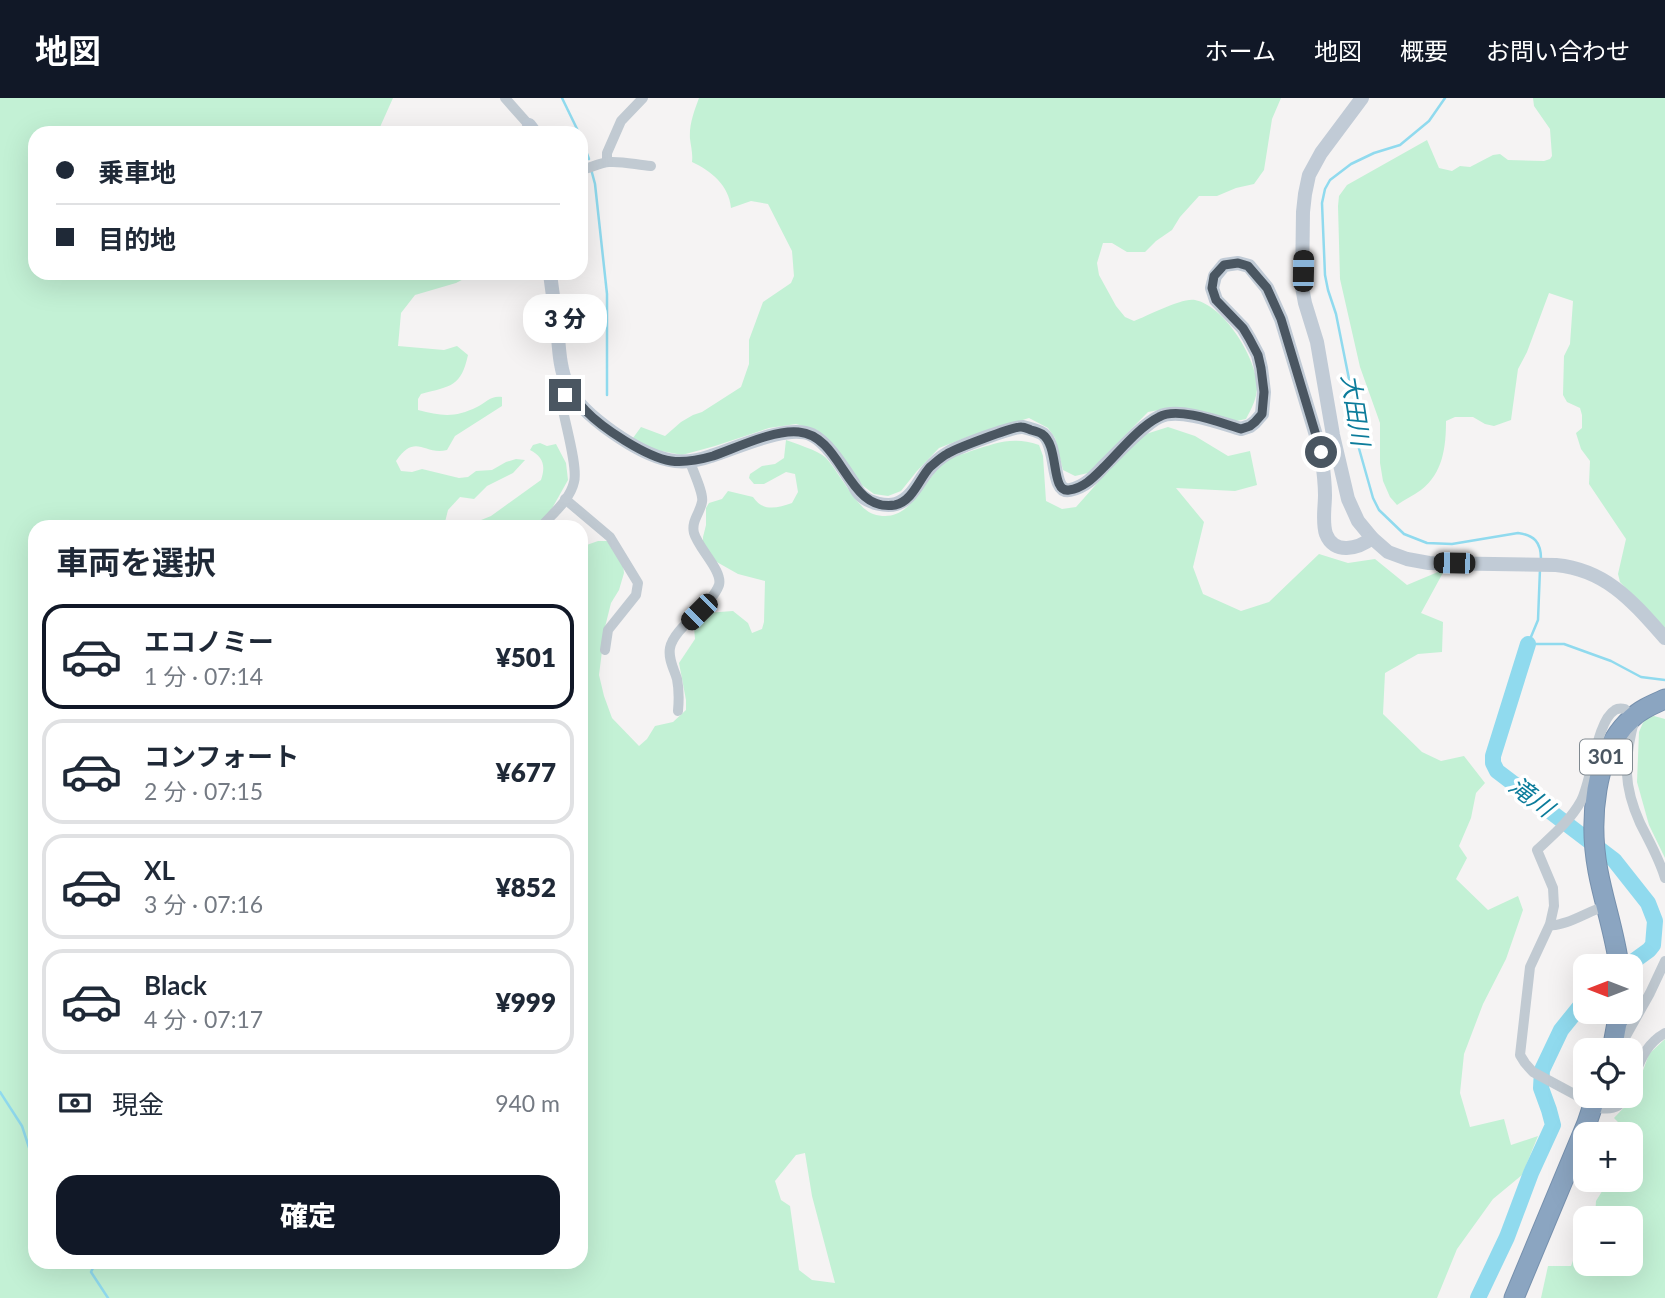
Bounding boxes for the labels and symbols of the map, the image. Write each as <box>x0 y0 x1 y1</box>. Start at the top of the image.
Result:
car <box>1293 250 1314 292</box>
callout: 3 分 <box>523 294 607 342</box>
water label: 大田川 <box>1337 372 1377 451</box>
route end <box>549 379 581 411</box>
route start <box>1305 436 1337 468</box>
car <box>1433 552 1476 574</box>
car <box>677 590 722 634</box>
road number: 301 <box>1580 740 1632 774</box>
water label: 滝川 <box>1504 770 1562 824</box>
north arrow <box>1573 954 1643 1024</box>

